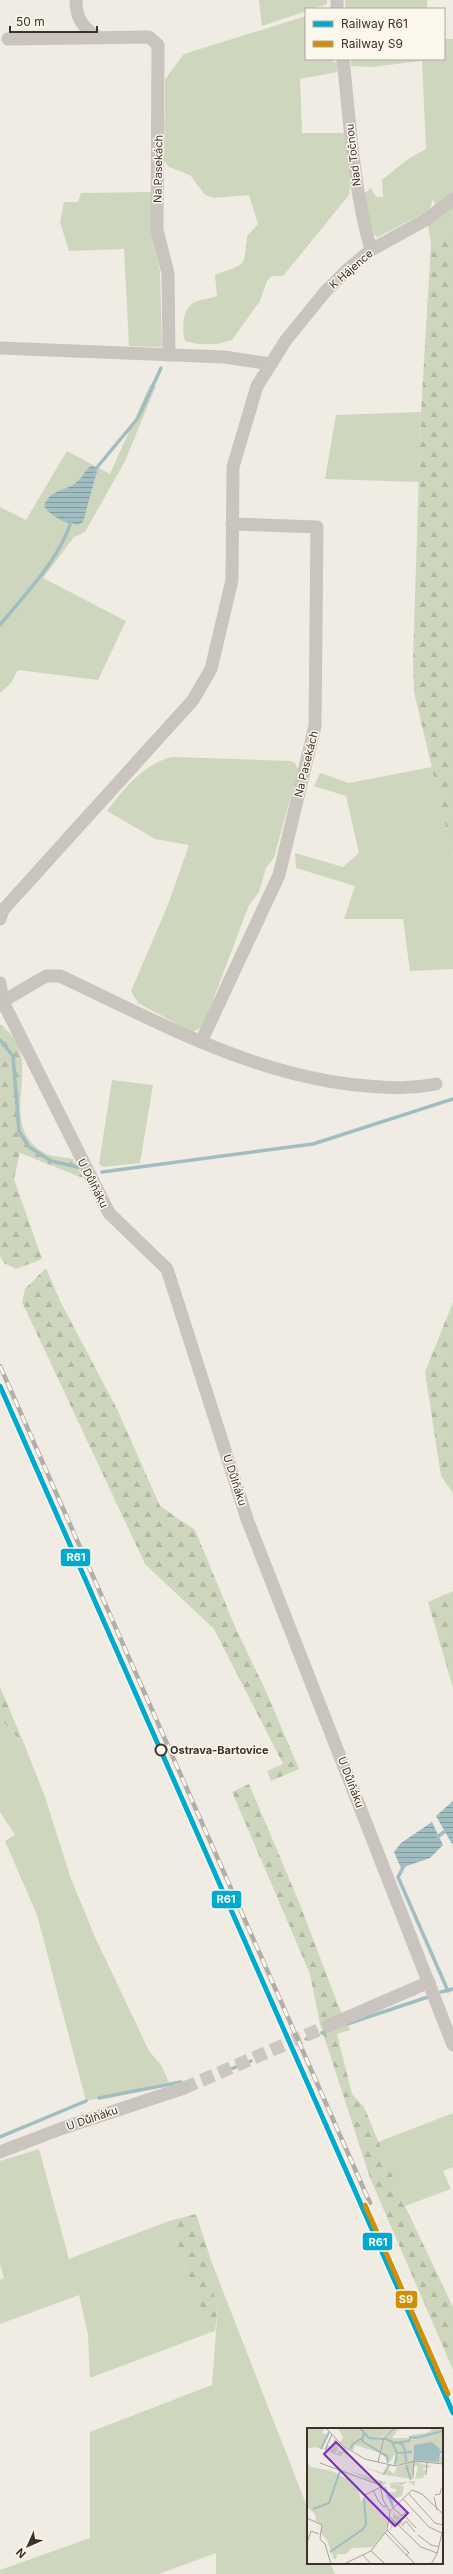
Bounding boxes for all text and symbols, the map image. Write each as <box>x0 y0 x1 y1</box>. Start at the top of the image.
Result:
scale bar <box>10 8 97 34</box>
legend <box>305 8 445 60</box>
text: 50 m <box>16 14 45 29</box>
text: Railway R61 <box>341 16 408 31</box>
text: Railway S9 <box>341 36 403 51</box>
street label: Nad Točnou <box>342 123 364 187</box>
street label: Na Pasekách <box>150 135 166 203</box>
street label: K Hájence <box>326 246 376 292</box>
street label: Na Pasekách <box>291 729 321 799</box>
street label: U Důlňáku <box>75 1156 111 1210</box>
street label: U Důlňáku <box>220 1452 250 1508</box>
line badge: R61 <box>60 1548 91 1567</box>
text: R61 <box>66 1550 86 1564</box>
marker: Ostrava-Bartovice <box>154 1743 168 1757</box>
place label: Ostrava-Bartovice <box>170 1743 269 1757</box>
street label: U Důlňáku <box>335 1754 367 1810</box>
line badge: R61 <box>211 1890 242 1909</box>
text: R61 <box>216 1892 236 1906</box>
street label: U Důlňáku <box>64 2103 120 2133</box>
line badge: R61 <box>362 2232 393 2251</box>
text: R61 <box>368 2235 388 2249</box>
line badge: S9 <box>395 2290 418 2309</box>
text: S9 <box>399 2292 413 2306</box>
inset map <box>307 2428 443 2564</box>
north arrow <box>8 2526 48 2566</box>
text: N <box>13 2545 29 2561</box>

